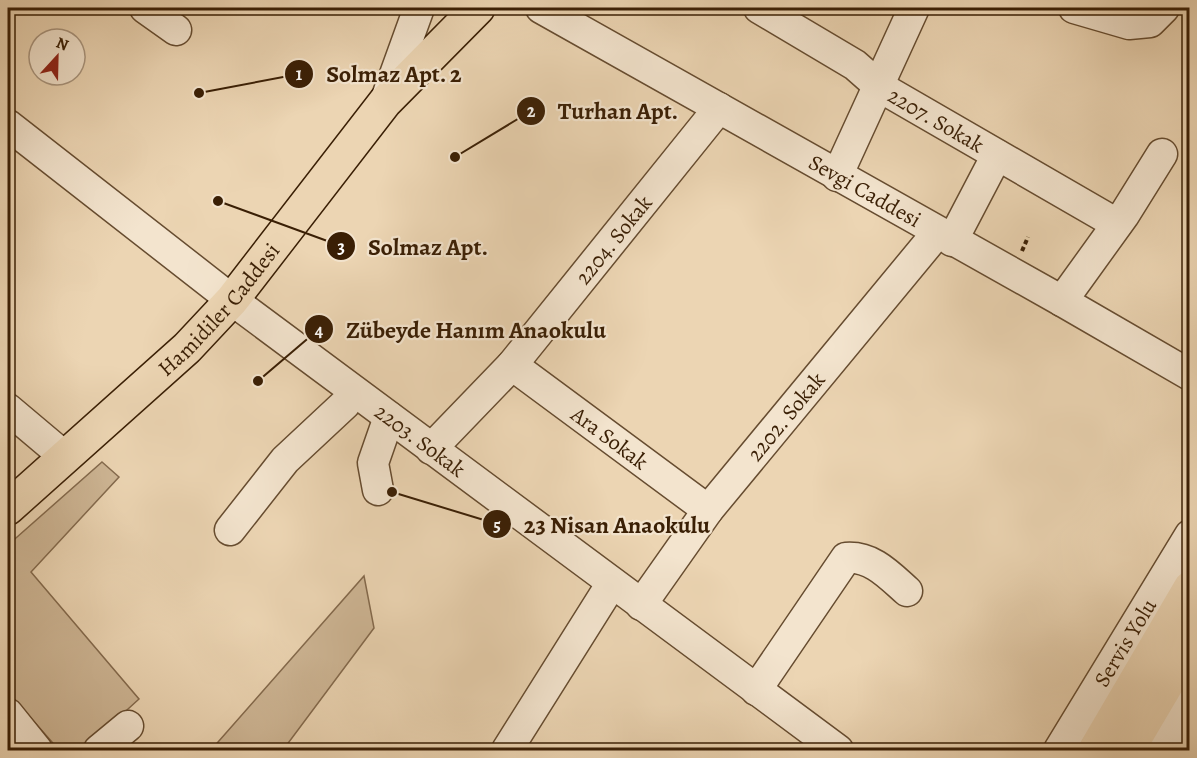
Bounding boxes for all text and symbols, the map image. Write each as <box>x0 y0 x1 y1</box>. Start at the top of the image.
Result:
north arrow <box>27 27 87 87</box>
text: N <box>53 32 72 57</box>
callout: Solmaz Apt. 2 <box>284 53 474 95</box>
text: Solmaz Apt. 2 <box>326 58 462 90</box>
text: 1 <box>296 62 303 86</box>
street label: 2207. Sokak <box>882 81 989 160</box>
callout: Turhan Apt. <box>516 90 691 132</box>
text: Turhan Apt. <box>558 95 678 127</box>
text: 2 <box>527 99 536 123</box>
street label: Sevgi Caddesi <box>803 148 926 235</box>
street label: 2204. Sokak <box>569 189 659 291</box>
callout: Solmaz Apt. <box>326 225 500 267</box>
text: Solmaz Apt. <box>368 231 488 263</box>
text: 3 <box>337 235 345 259</box>
street label: Hamidiler Caddesi <box>152 237 287 383</box>
callout: Zübeyde Hanım Anaokulu <box>304 308 618 350</box>
text: Zübeyde Hanım Anaokulu <box>346 314 607 346</box>
text: 4 <box>315 318 324 342</box>
street label: 2202. Sokak <box>740 366 832 468</box>
street label: 2203. Sokak <box>368 397 472 485</box>
street label: Ara Sokak <box>564 399 654 477</box>
callout: 23 Nisan Anaokulu <box>482 503 722 545</box>
text: 23 Nisan Anaokulu <box>524 509 711 541</box>
text: 5 <box>493 513 501 537</box>
street label: Servis Yolu <box>1087 593 1164 693</box>

